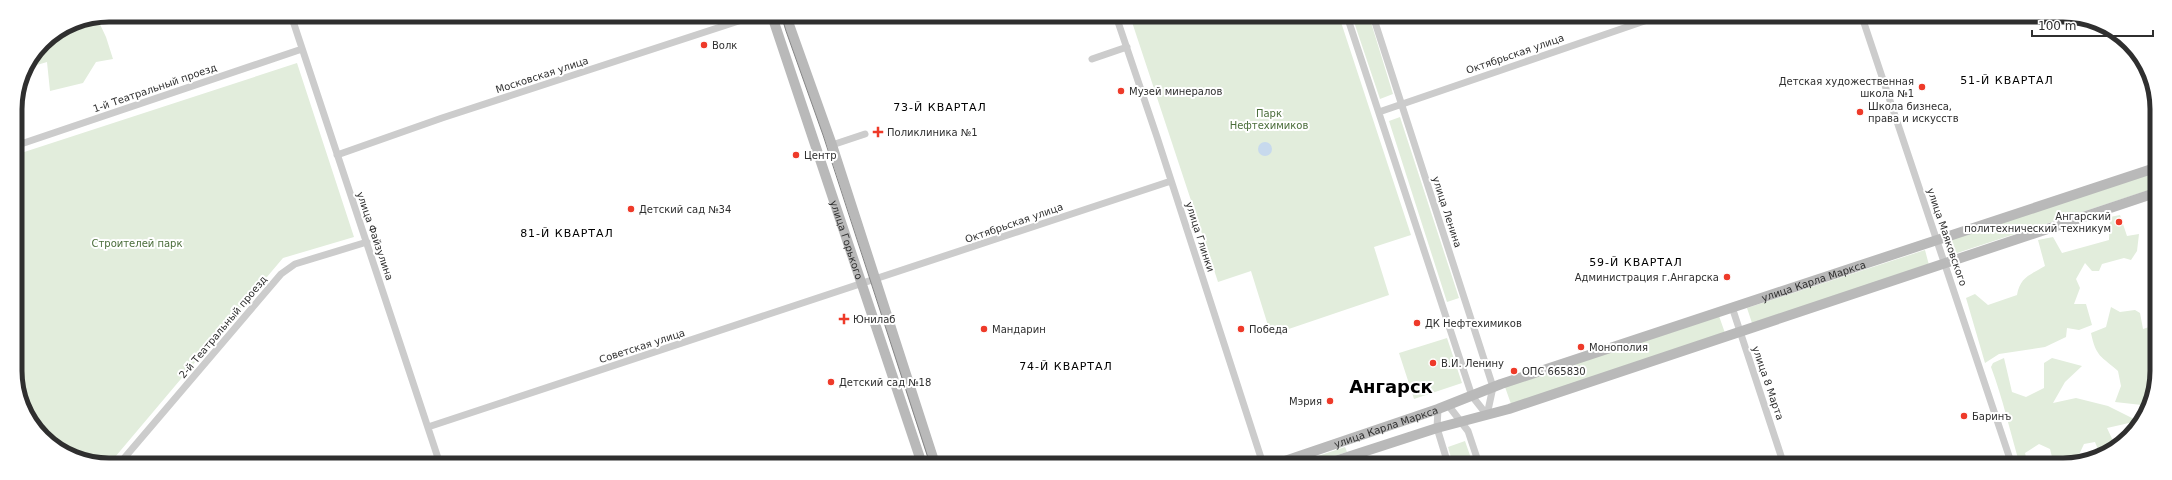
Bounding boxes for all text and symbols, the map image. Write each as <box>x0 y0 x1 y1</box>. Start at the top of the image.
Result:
scale bar <box>2032 12 2153 38</box>
text: 100 m <box>2038 19 2076 33</box>
street label: Октябрьская улица <box>1465 32 1565 76</box>
marker: Волк <box>699 40 709 50</box>
place label: Волк <box>712 40 737 51</box>
street label: Московская улица <box>494 55 590 95</box>
street label: 1-й Театральный проезд <box>92 62 218 114</box>
district label: 51-Й КВАРТАЛ <box>1960 74 2054 87</box>
place label: Детская художественная школа №1 <box>1779 76 1914 99</box>
marker: Детская художественная школа №1 <box>1917 82 1927 92</box>
marker: Музей минералов <box>1116 86 1126 96</box>
place label: Музей минералов <box>1129 86 1222 97</box>
district label: 73-Й КВАРТАЛ <box>893 101 987 114</box>
place label: Школа бизнеса, права и искусств <box>1868 101 1959 124</box>
marker: Школа бизнеса, права и искусств <box>1855 107 1865 117</box>
park label: Парк Нефтехимиков <box>1230 108 1308 131</box>
marker: Поликлиника №1 <box>872 126 884 138</box>
place label: Поликлиника №1 <box>887 127 978 138</box>
marker: Центр <box>791 150 801 160</box>
place label: Центр <box>804 150 837 161</box>
street label: улица Ленина <box>1430 175 1464 249</box>
street label: улица Маяковского <box>1925 187 1969 287</box>
street label: улица Файзулина <box>355 190 395 282</box>
street label: улица Горького <box>829 199 865 281</box>
street label: Октябрьская улица <box>964 201 1064 245</box>
street label: улица Глинки <box>1183 201 1217 273</box>
marker: Детский сад №34 <box>626 204 636 214</box>
place label: Детский сад №34 <box>639 204 731 215</box>
place label: Ангарский политехнический техникум <box>1964 211 2111 234</box>
marker: Ангарский политехнический техникум <box>2114 217 2124 227</box>
district label: 81-Й КВАРТАЛ <box>520 227 614 240</box>
park label: Строителей парк <box>91 238 183 249</box>
district label: 59-Й КВАРТАЛ <box>1589 256 1683 269</box>
street label: улица Карла Маркса <box>1760 258 1867 303</box>
place label: Администрация г.Ангарска <box>1575 272 1719 283</box>
marker: Администрация г.Ангарска <box>1722 272 1732 282</box>
street label: 2-й Театральный проезд <box>177 274 269 380</box>
marker: Юнилаб <box>838 313 850 325</box>
place label: Юнилаб <box>853 314 896 325</box>
marker: ДК Нефтехимиков <box>1412 318 1422 328</box>
place label: ДК Нефтехимиков <box>1425 318 1522 329</box>
marker: Мандарин <box>979 324 989 334</box>
place label: Мандарин <box>992 324 1046 335</box>
marker: Победа <box>1236 324 1246 334</box>
place label: Победа <box>1249 324 1288 335</box>
street label: Советская улица <box>598 327 686 365</box>
marker: Монополия <box>1576 342 1586 352</box>
place label: Монополия <box>1589 342 1648 353</box>
street label: улица 8 Марта <box>1750 345 1786 421</box>
marker: В.И. Ленину <box>1428 358 1438 368</box>
place label: В.И. Ленину <box>1441 358 1504 369</box>
district label: 74-Й КВАРТАЛ <box>1019 360 1113 373</box>
marker: ОПС 665830 <box>1509 366 1519 376</box>
place label: ОПС 665830 <box>1522 366 1586 377</box>
district label: Ангарск <box>1349 376 1433 397</box>
marker: Детский сад №18 <box>826 377 836 387</box>
place label: Детский сад №18 <box>839 377 931 388</box>
place label: Мэрия <box>1289 396 1322 407</box>
marker: Мэрия <box>1325 396 1335 406</box>
street label: улица Карла Маркса <box>1332 404 1439 449</box>
marker: Баринъ <box>1959 411 1969 421</box>
place label: Баринъ <box>1972 411 2011 422</box>

